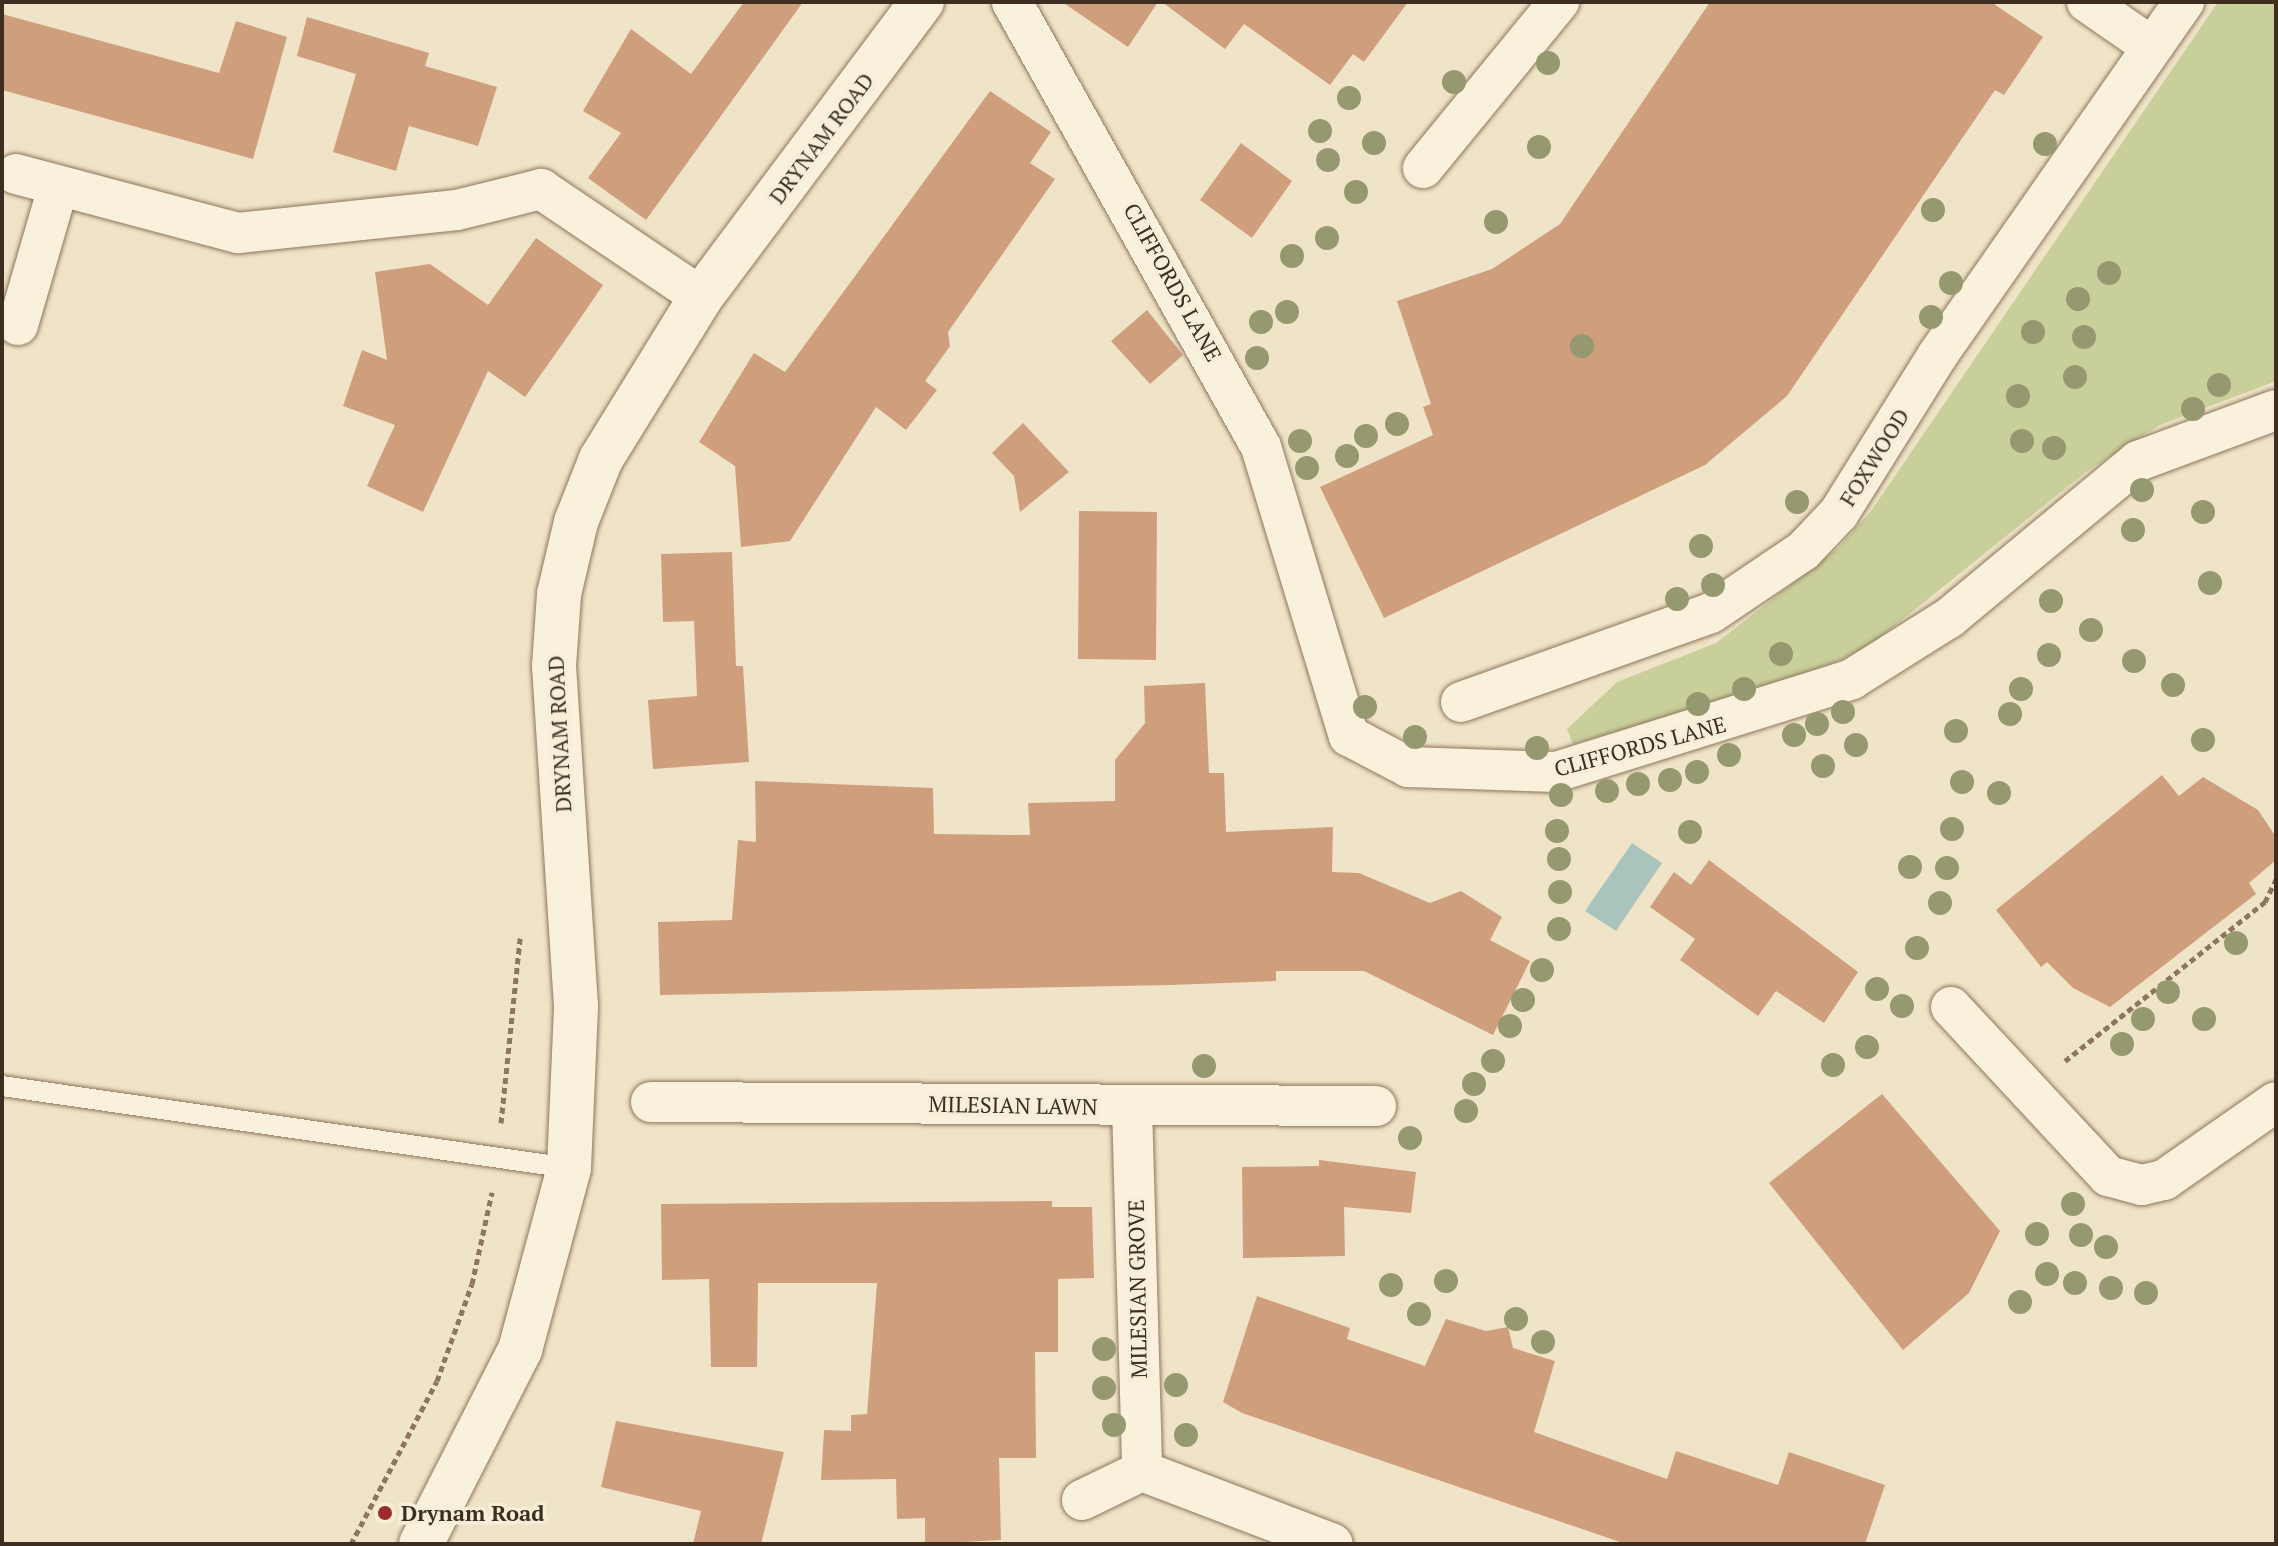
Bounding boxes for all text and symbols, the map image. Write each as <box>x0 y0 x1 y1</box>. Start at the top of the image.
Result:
street label: DRYNAM ROAD <box>763 67 879 209</box>
street label: CLIFFORDS LANE <box>1119 198 1227 366</box>
street label: FOXWOOD <box>1834 403 1914 511</box>
street label: DRYNAM ROAD <box>542 655 576 813</box>
street label: CLIFFORDS LANE <box>1551 710 1729 782</box>
street label: MILESIAN LAWN <box>928 1090 1098 1120</box>
street label: MILESIAN GROVE <box>1122 1199 1152 1379</box>
place label: Drynam Road <box>401 1500 544 1526</box>
marker: Drynam Road <box>376 1504 394 1522</box>

